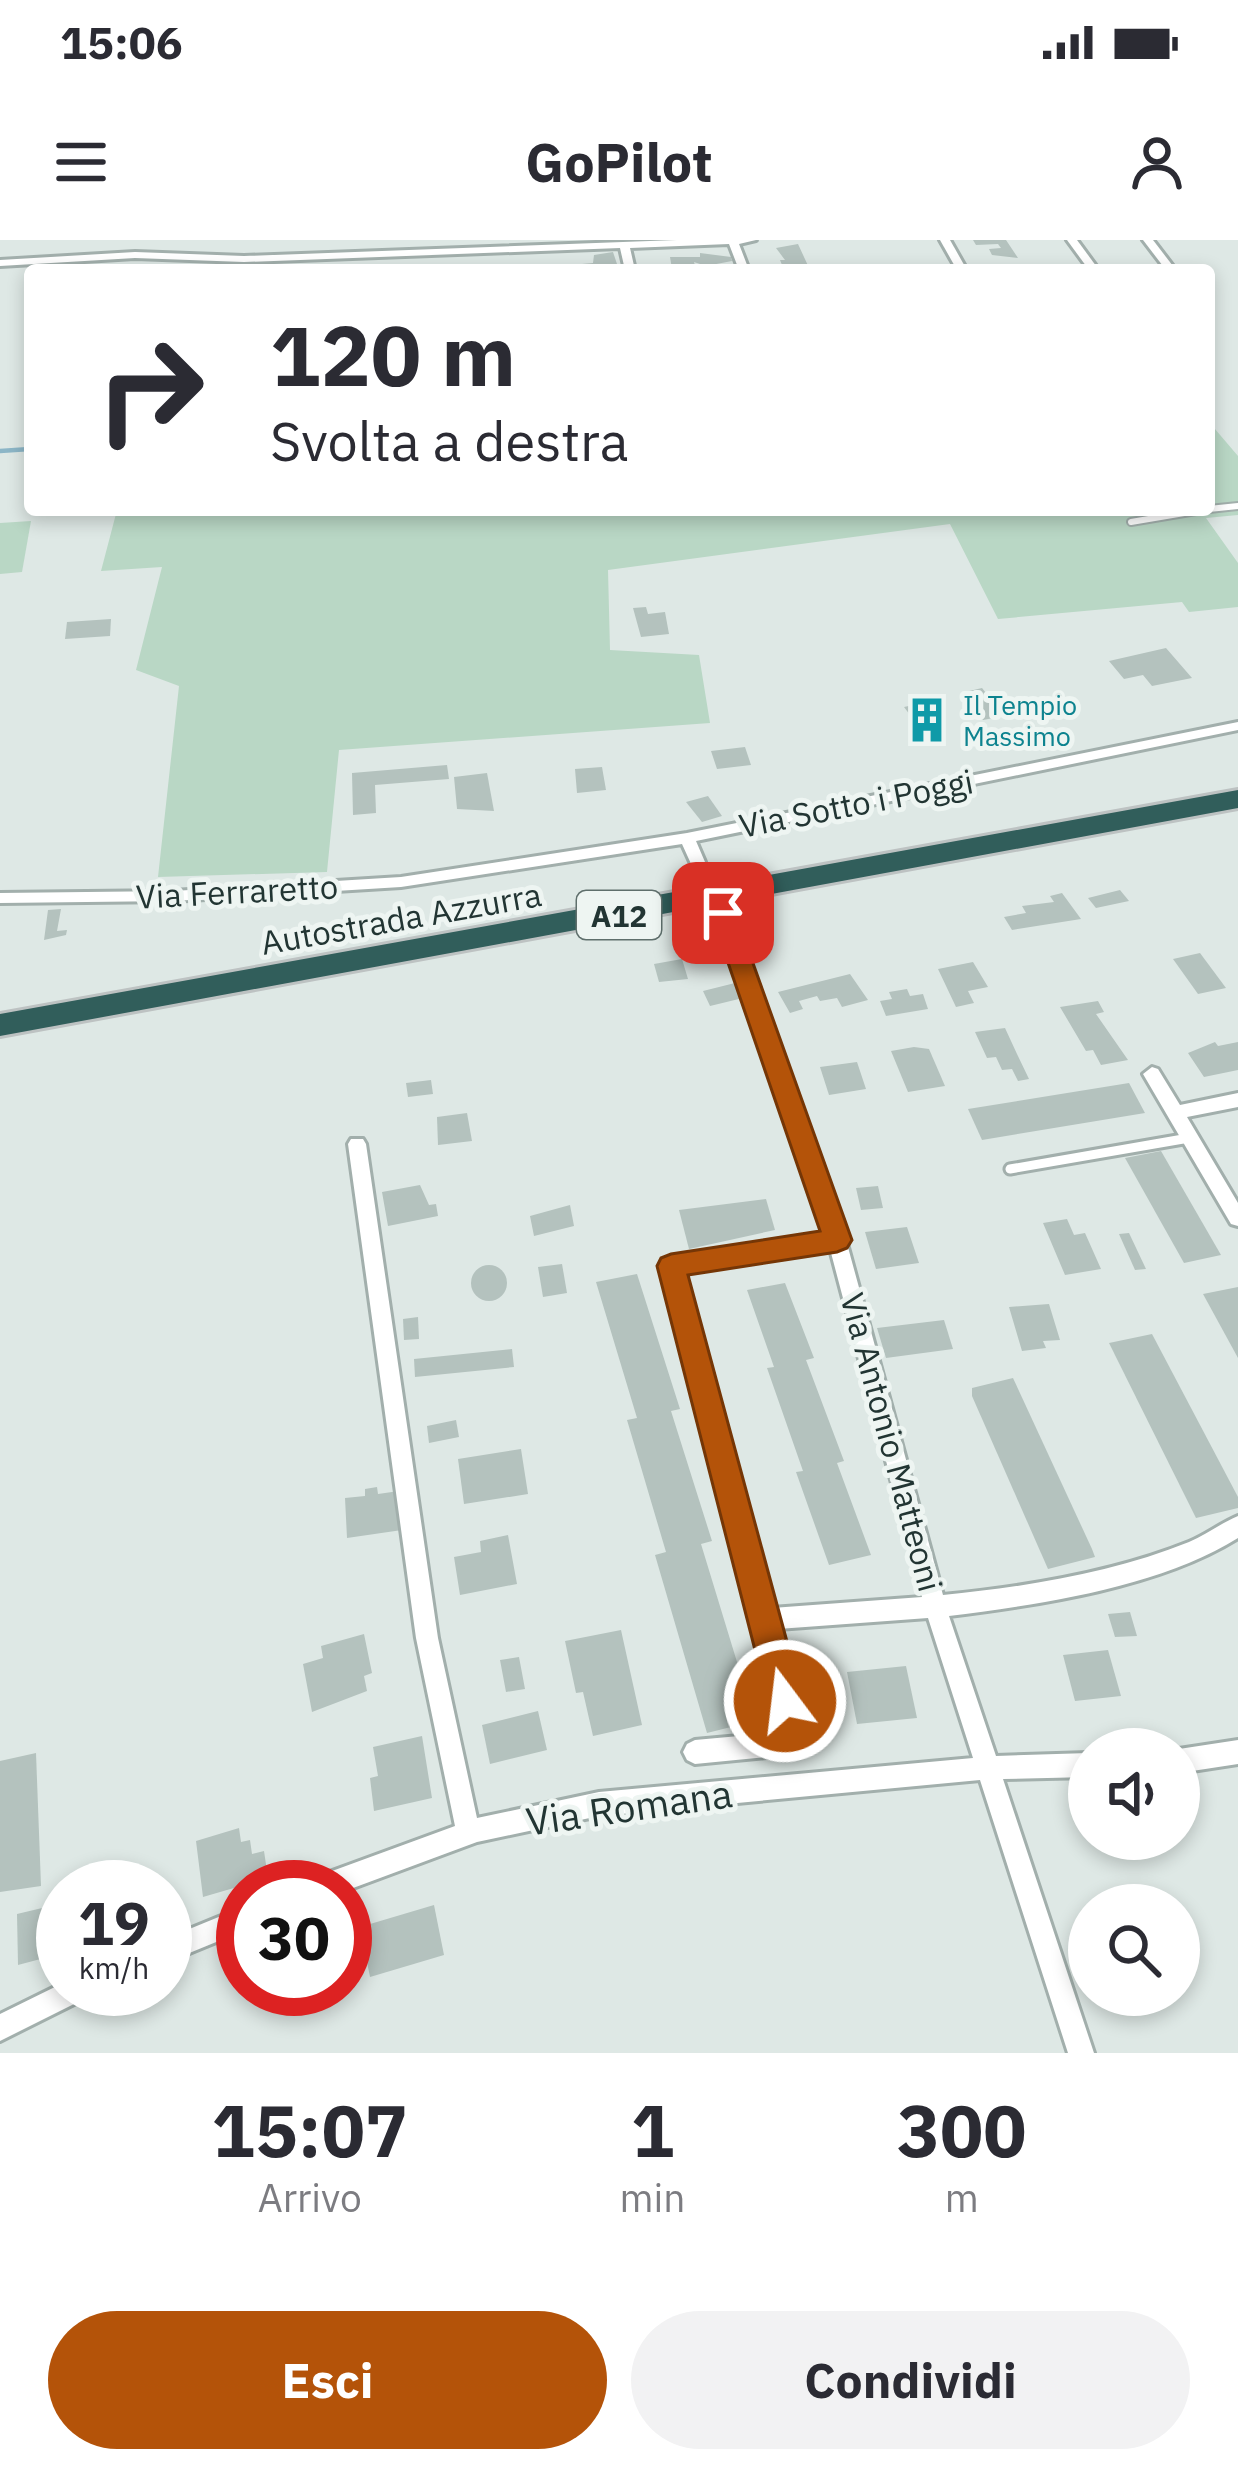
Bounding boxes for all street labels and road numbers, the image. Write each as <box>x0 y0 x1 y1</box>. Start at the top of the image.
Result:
street label: Via Sotto i Poggi <box>735 759 977 847</box>
street label: Via Ferraretto <box>135 864 339 918</box>
street label: Autostrada Azzurra <box>257 872 545 964</box>
road number: A12 <box>577 891 661 939</box>
street label: Via Antonio Matteoni <box>831 1288 953 1596</box>
street label: Via Romana <box>523 1767 735 1847</box>

